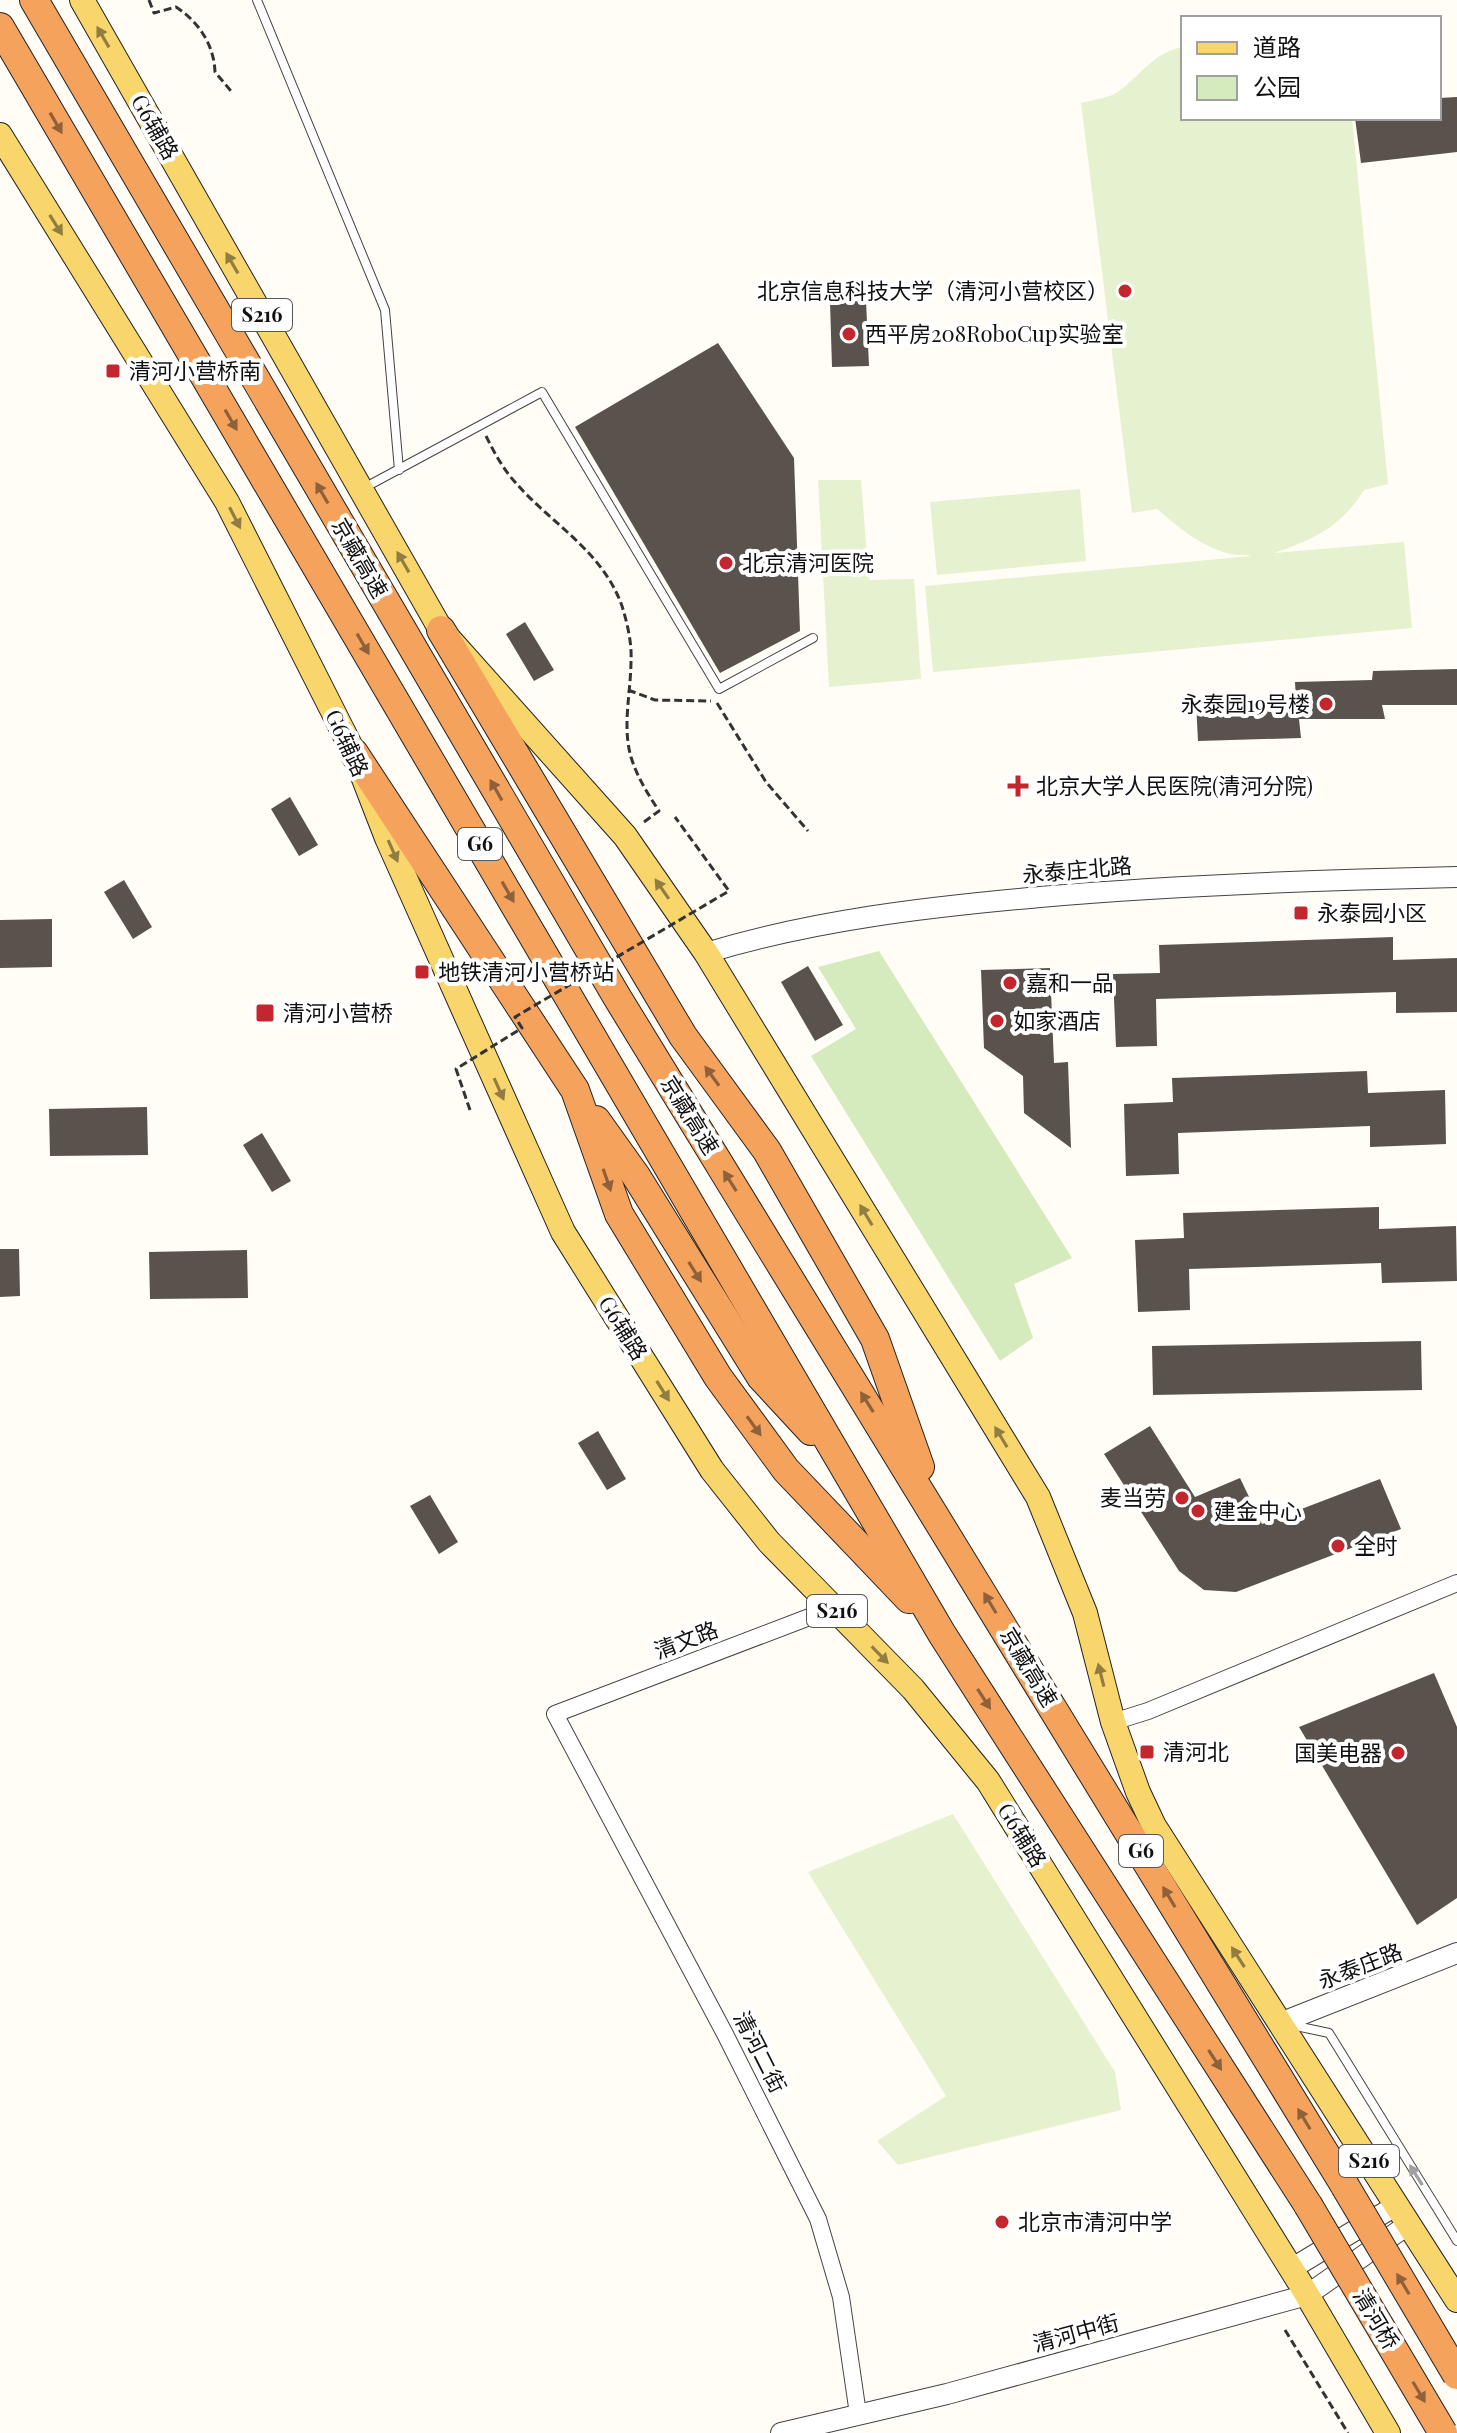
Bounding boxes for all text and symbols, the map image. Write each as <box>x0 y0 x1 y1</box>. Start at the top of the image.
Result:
legend <box>1181 16 1441 120</box>
one-way arrow <box>97 26 111 48</box>
text: 道路 <box>1253 30 1301 62</box>
text: 公园 <box>1253 70 1301 102</box>
street label: G6辅路 <box>125 88 187 165</box>
one-way arrow <box>49 112 63 134</box>
one-way arrow <box>48 214 62 236</box>
one-way arrow <box>225 252 239 274</box>
place label: 北京信息科技大学（清河小营校区） <box>757 275 1109 305</box>
marker: 北京信息科技大学（清河小营校区） <box>1116 282 1134 300</box>
road number: S216 <box>232 299 292 331</box>
place label: 西平房208RoboCup实验室 <box>865 318 1124 348</box>
marker: 西平房208RoboCup实验室 <box>840 325 858 343</box>
place label: 清河小营桥南 <box>129 355 261 385</box>
marker: 清河小营桥南 <box>104 362 122 380</box>
one-way arrow <box>224 409 238 431</box>
one-way arrow <box>315 482 329 504</box>
one-way arrow <box>228 507 242 530</box>
street label: 京藏高速 <box>326 512 396 603</box>
place label: 北京清河医院 <box>742 547 874 577</box>
one-way arrow <box>396 551 410 573</box>
marker: 北京清河医院 <box>717 554 735 572</box>
one-way arrow <box>355 633 369 655</box>
place label: 永泰园19号楼 <box>1181 688 1310 718</box>
marker: 永泰园19号楼 <box>1317 695 1335 713</box>
street label: G6辅路 <box>319 704 376 781</box>
place label: 北京大学人民医院(清河分院) <box>1036 770 1313 800</box>
marker: 北京大学人民医院(清河分院) <box>1007 775 1029 797</box>
one-way arrow <box>489 779 503 801</box>
road number: G6 <box>458 828 502 860</box>
one-way arrow <box>387 840 400 863</box>
street label: 永泰庄北路 <box>1021 849 1133 889</box>
one-way arrow <box>655 878 670 899</box>
one-way arrow <box>501 881 515 903</box>
place label: 永泰园小区 <box>1317 897 1427 927</box>
marker: 永泰园小区 <box>1292 904 1310 922</box>
place label: 地铁清河小营桥站 <box>438 956 614 986</box>
marker: 地铁清河小营桥站 <box>413 963 431 981</box>
place label: 嘉和一品 <box>1026 967 1114 997</box>
marker: 嘉和一品 <box>1001 974 1019 992</box>
place label: 清河小营桥 <box>283 997 393 1027</box>
marker: 清河小营桥 <box>254 1002 276 1024</box>
place label: 如家酒店 <box>1013 1005 1101 1035</box>
marker: 如家酒店 <box>988 1012 1006 1030</box>
one-way arrow <box>704 1065 720 1087</box>
street label: 京藏高速 <box>655 1069 727 1160</box>
one-way arrow <box>492 1077 506 1101</box>
one-way arrow <box>601 1168 613 1192</box>
one-way arrow <box>724 1170 738 1192</box>
one-way arrow <box>859 1204 873 1226</box>
one-way arrow <box>688 1261 702 1283</box>
street label: G6辅路 <box>592 1289 655 1365</box>
one-way arrow <box>655 1380 670 1401</box>
one-way arrow <box>860 1391 874 1413</box>
one-way arrow <box>746 1415 762 1437</box>
one-way arrow <box>994 1426 1008 1448</box>
place label: 麦当劳 <box>1100 1482 1166 1512</box>
marker: 麦当劳 <box>1173 1489 1191 1507</box>
place label: 建金中心 <box>1214 1495 1302 1525</box>
marker: 建金中心 <box>1189 1502 1207 1520</box>
place label: 全时 <box>1354 1530 1398 1560</box>
marker: 全时 <box>1329 1537 1347 1555</box>
one-way arrow <box>983 1592 997 1614</box>
road number: S216 <box>807 1595 867 1627</box>
street label: 清文路 <box>649 1613 722 1665</box>
street label: 京藏高速 <box>994 1621 1065 1712</box>
one-way arrow <box>870 1645 889 1664</box>
one-way arrow <box>1094 1663 1106 1688</box>
one-way arrow <box>976 1689 991 1710</box>
place label: 清河北 <box>1163 1736 1229 1766</box>
place label: 国美电器 <box>1294 1737 1382 1767</box>
marker: 清河北 <box>1138 1743 1156 1761</box>
marker: 国美电器 <box>1389 1744 1407 1762</box>
street label: G6辅路 <box>991 1796 1054 1872</box>
road number: G6 <box>1119 1835 1163 1867</box>
one-way arrow <box>1162 1886 1176 1908</box>
street label: 永泰庄路 <box>1313 1935 1406 1995</box>
one-way arrow <box>1231 1947 1246 1968</box>
street label: 清河二街 <box>728 2006 794 2098</box>
one-way arrow <box>1207 2049 1221 2071</box>
one-way arrow <box>1297 2108 1311 2130</box>
road number: S216 <box>1339 2145 1399 2177</box>
one-way arrow <box>1409 2164 1423 2186</box>
place label: 北京市清河中学 <box>1018 2206 1172 2236</box>
marker: 北京市清河中学 <box>993 2213 1011 2231</box>
one-way arrow <box>1396 2273 1410 2295</box>
street label: 清河桥 <box>1347 2282 1407 2355</box>
street label: 清河中街 <box>1029 2306 1122 2358</box>
one-way arrow <box>1412 2381 1426 2403</box>

